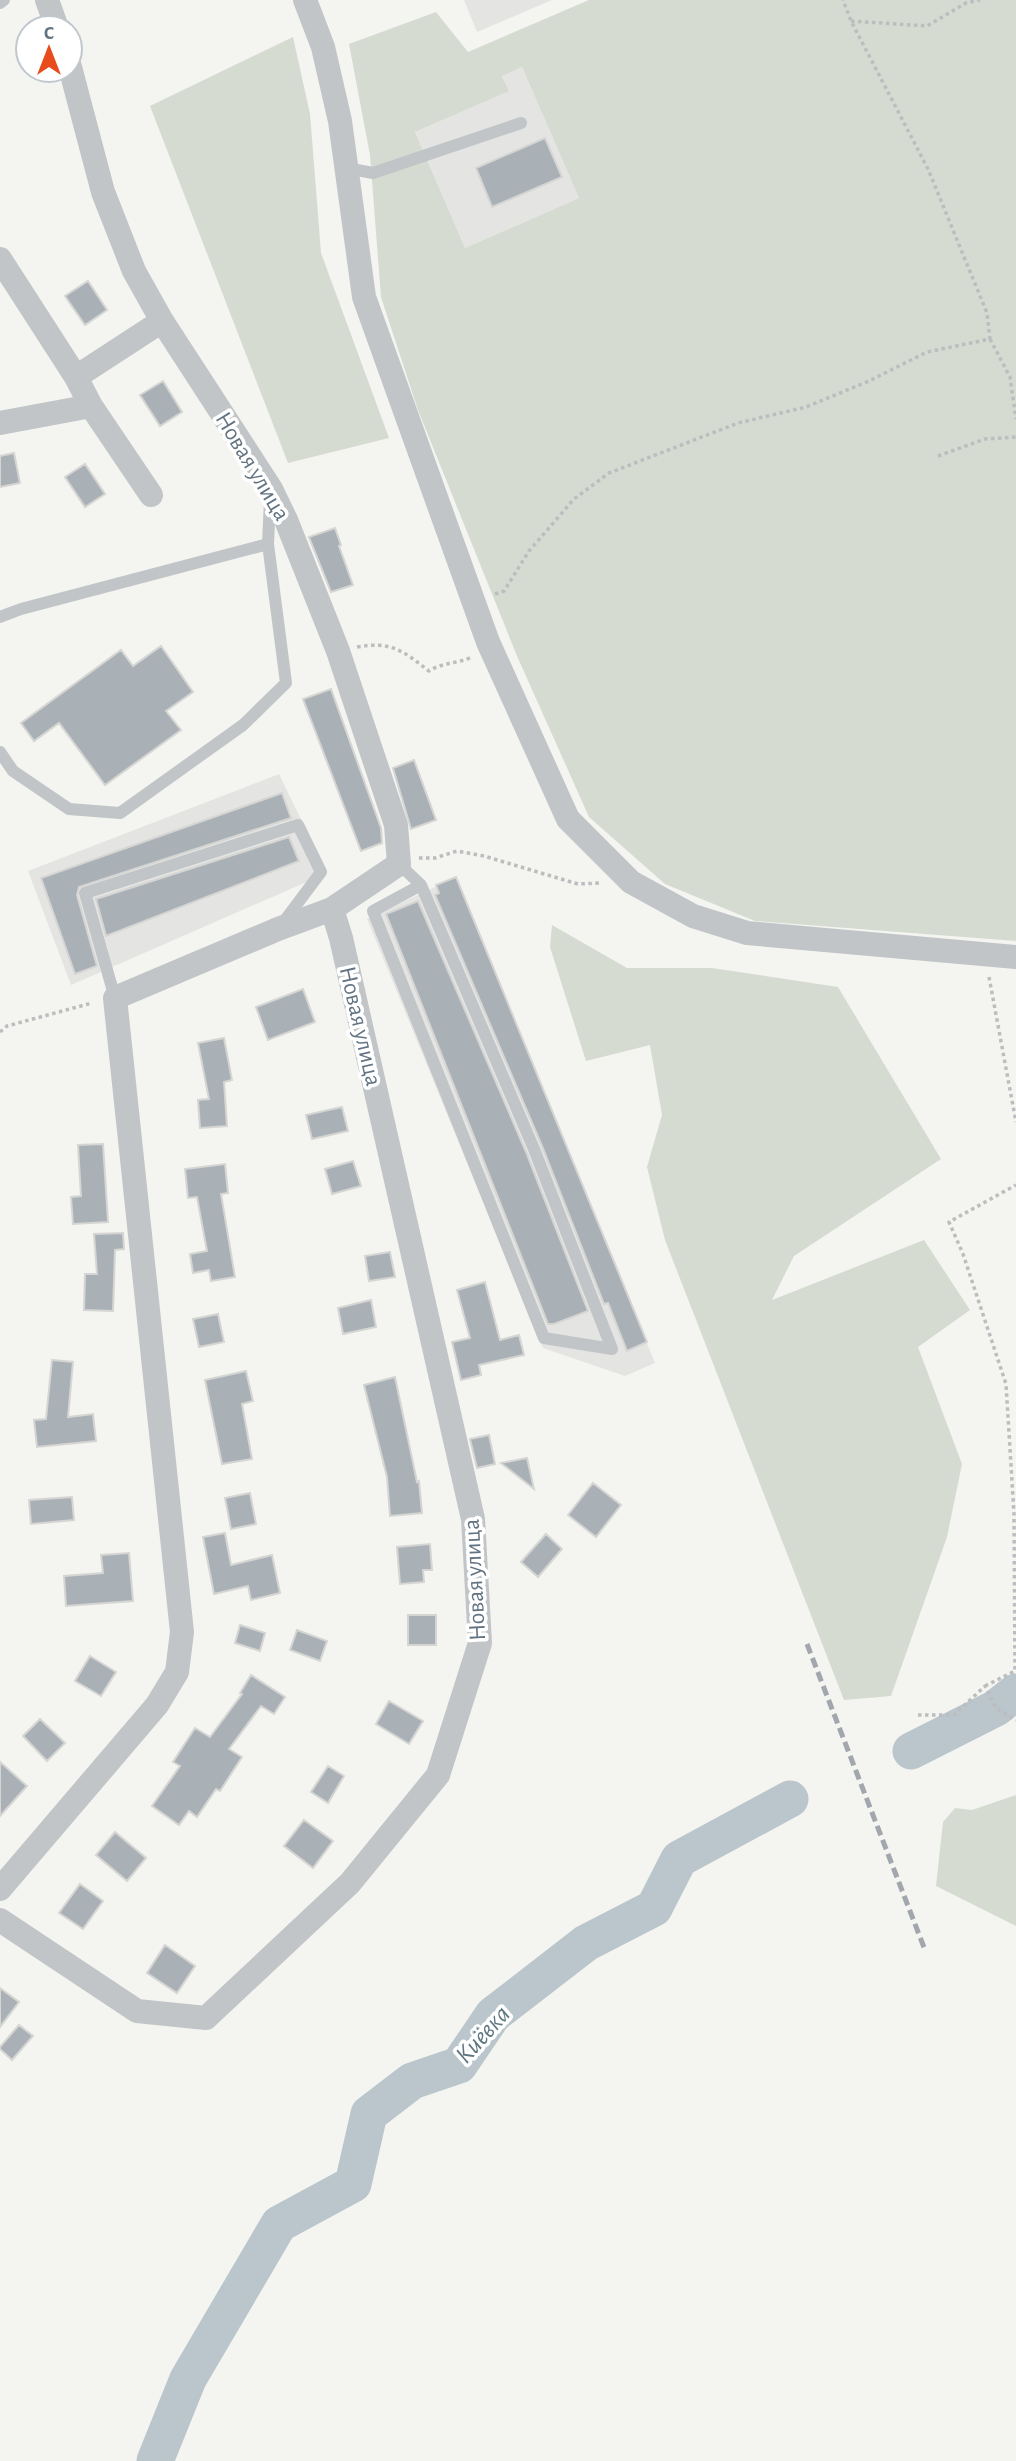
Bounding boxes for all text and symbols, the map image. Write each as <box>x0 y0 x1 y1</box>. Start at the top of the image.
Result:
north arrow <box>14 14 84 84</box>
text: С <box>44 24 54 43</box>
street label: Новая улица <box>210 408 294 525</box>
street label: Новая улица <box>335 964 385 1088</box>
street label: Новая улица <box>460 1518 490 1642</box>
water label: Киёвка <box>451 2001 515 2068</box>

